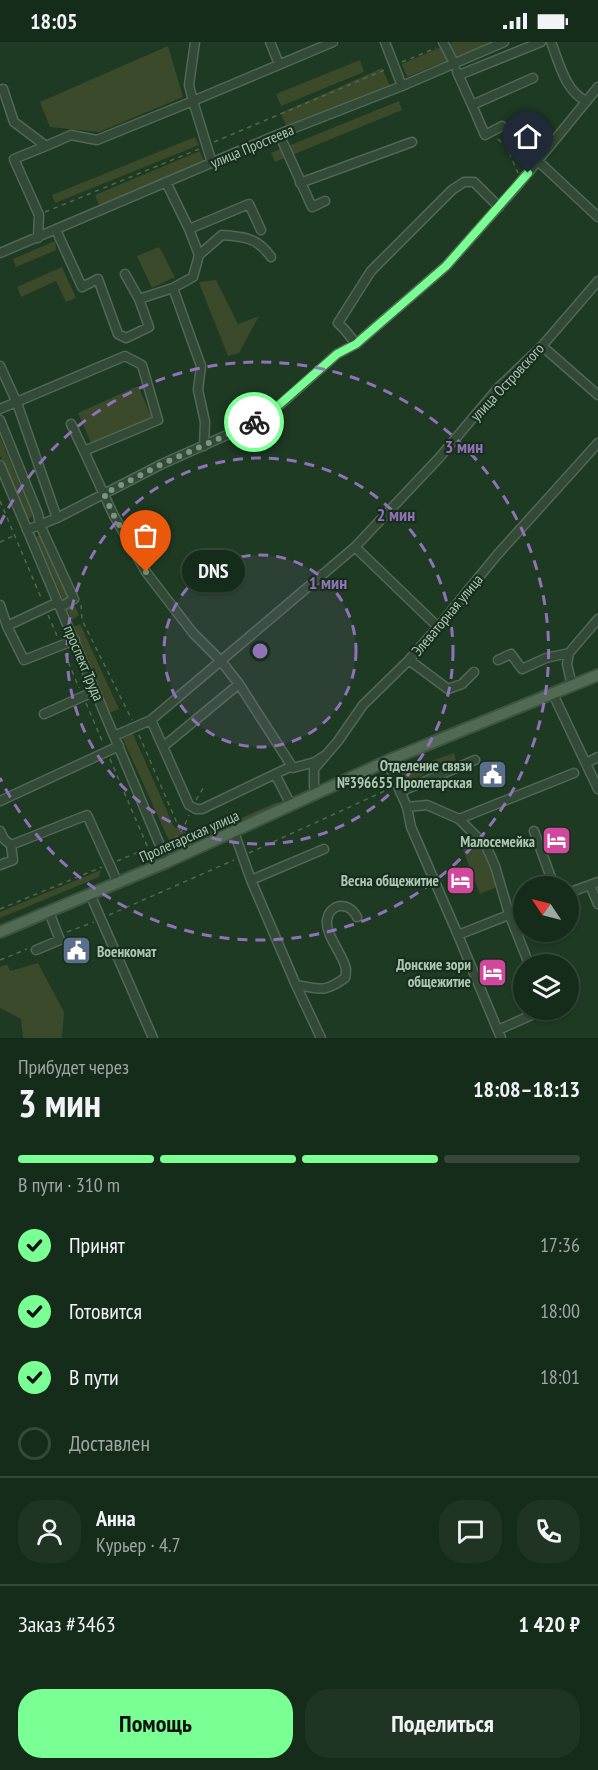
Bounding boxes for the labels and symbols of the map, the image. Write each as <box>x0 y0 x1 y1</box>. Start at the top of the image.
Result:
pin <box>502 111 553 173</box>
street label: улица Простеева <box>207 120 297 172</box>
street label: улица Островского <box>466 339 548 425</box>
courier <box>224 392 284 452</box>
text: 3 мин <box>445 435 483 458</box>
text: 2 мин <box>377 503 415 526</box>
pin <box>120 510 171 572</box>
callout: DNS <box>182 551 245 593</box>
street label: Элеваторная улица <box>407 570 487 660</box>
text: 1 мин <box>309 571 347 594</box>
street label: проспект Труда <box>60 622 108 704</box>
centre of rings <box>250 641 270 661</box>
place label: Отделение связи №396655 Пролетарская <box>337 756 472 792</box>
public building icon: Отделение связи №396655 Пролетарская <box>477 758 509 790</box>
street label: Пролетарская улица <box>136 805 242 867</box>
hotel icon: Малосемейка <box>540 825 572 857</box>
place label: Малосемейка <box>460 832 535 851</box>
hotel icon: Весна общежитие <box>444 864 476 896</box>
place label: Весна общежитие <box>341 871 439 890</box>
north arrow <box>513 876 579 942</box>
public building icon: Военкомат <box>60 935 92 967</box>
place label: Военкомат <box>97 942 157 961</box>
place label: Донские зори общежитие <box>396 955 471 991</box>
hotel icon: Донские зори общежитие <box>476 957 508 989</box>

